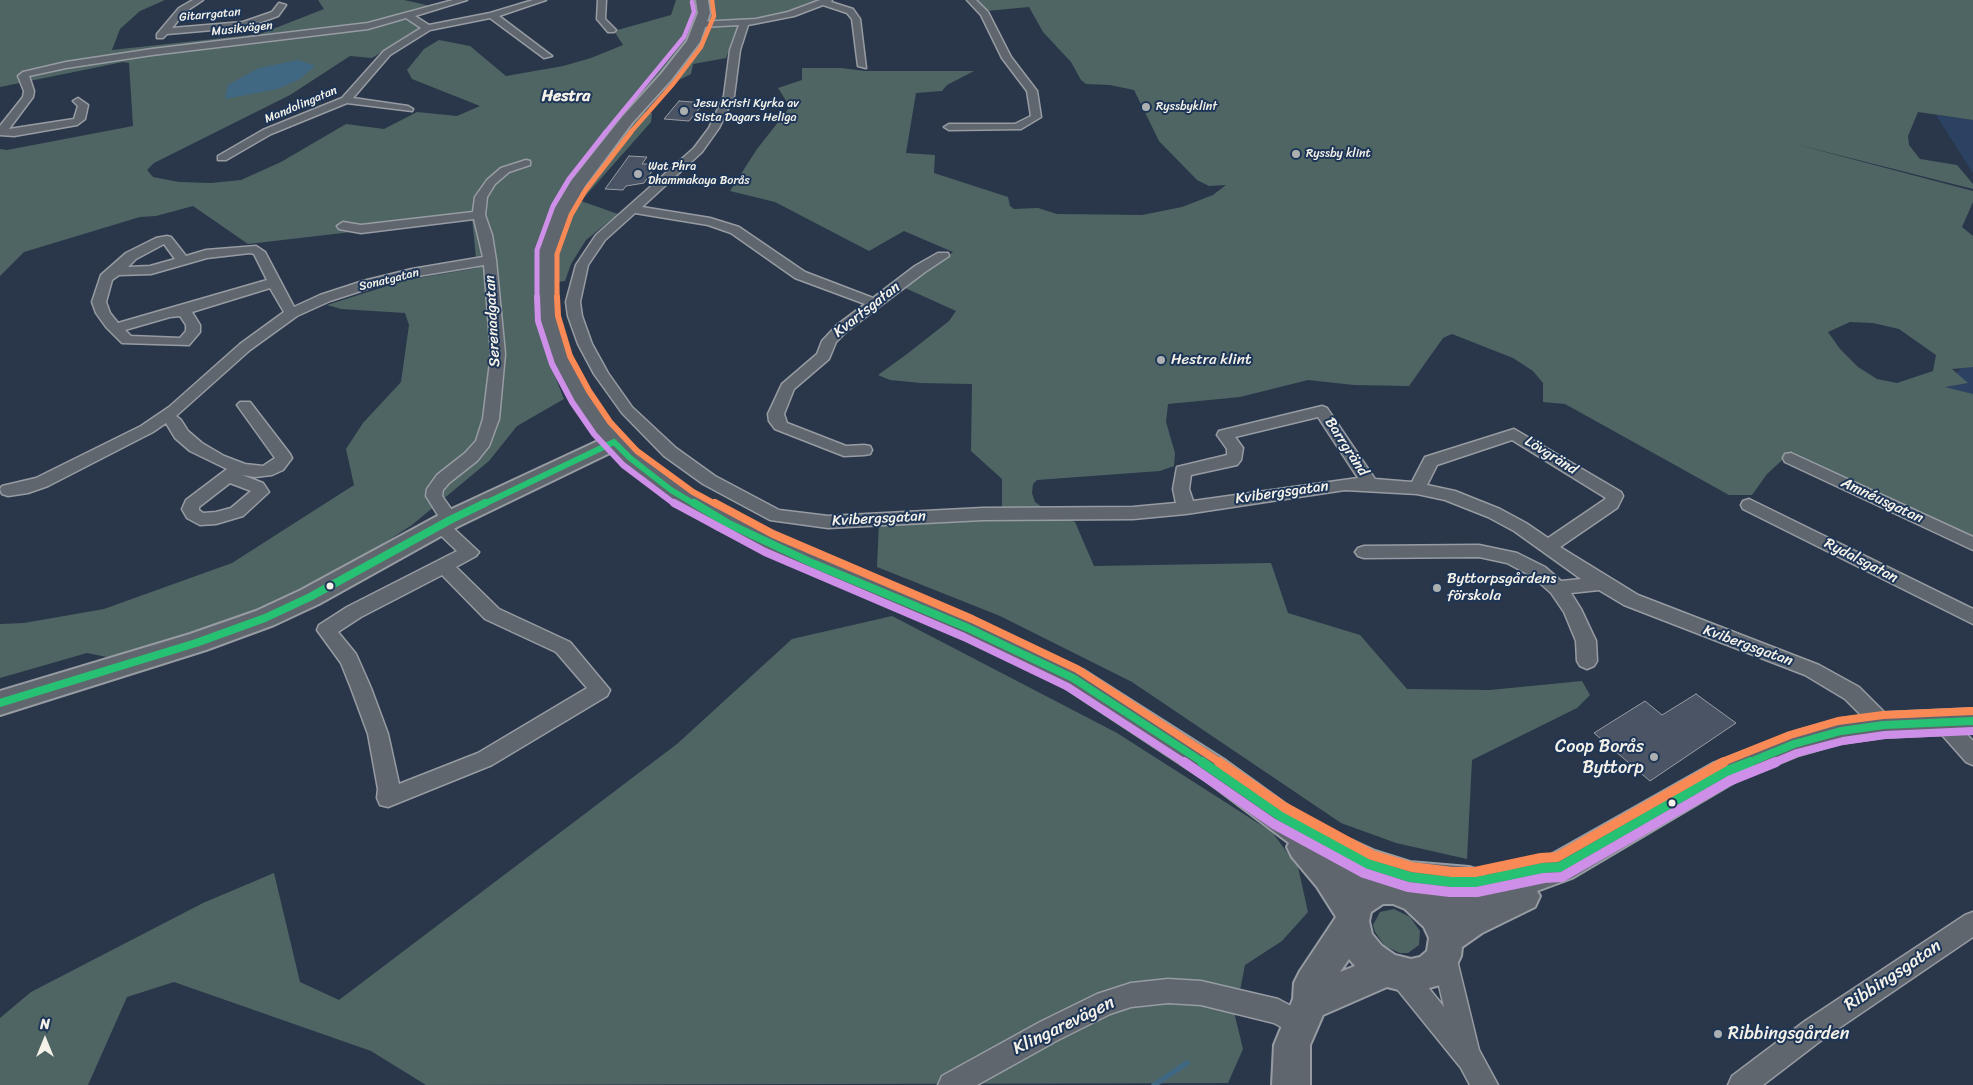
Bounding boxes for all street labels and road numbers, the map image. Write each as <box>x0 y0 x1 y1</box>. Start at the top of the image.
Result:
street label: Gitarrgatan <box>179 5 241 25</box>
street label: Musikvägen <box>211 19 273 39</box>
street label: Mandolingatan <box>263 83 339 127</box>
street label: Sonatgatan <box>358 266 420 294</box>
street label: Serenadgatan <box>482 275 504 367</box>
street label: Kvartsgatan <box>830 278 904 342</box>
street label: Barrgränd <box>1320 414 1372 480</box>
street label: Lövgränd <box>1521 433 1581 479</box>
street label: Amnéusgatan <box>1838 474 1926 528</box>
street label: Kvibergsgatan <box>1234 478 1330 508</box>
street label: Kvibergsgatan <box>832 508 926 530</box>
street label: Rydalsgatan <box>1821 535 1901 587</box>
street label: Kvibergsgatan <box>1701 621 1795 671</box>
street label: Ribbingsgatan <box>1840 936 1946 1016</box>
street label: Klingarevägen <box>1010 992 1118 1060</box>

